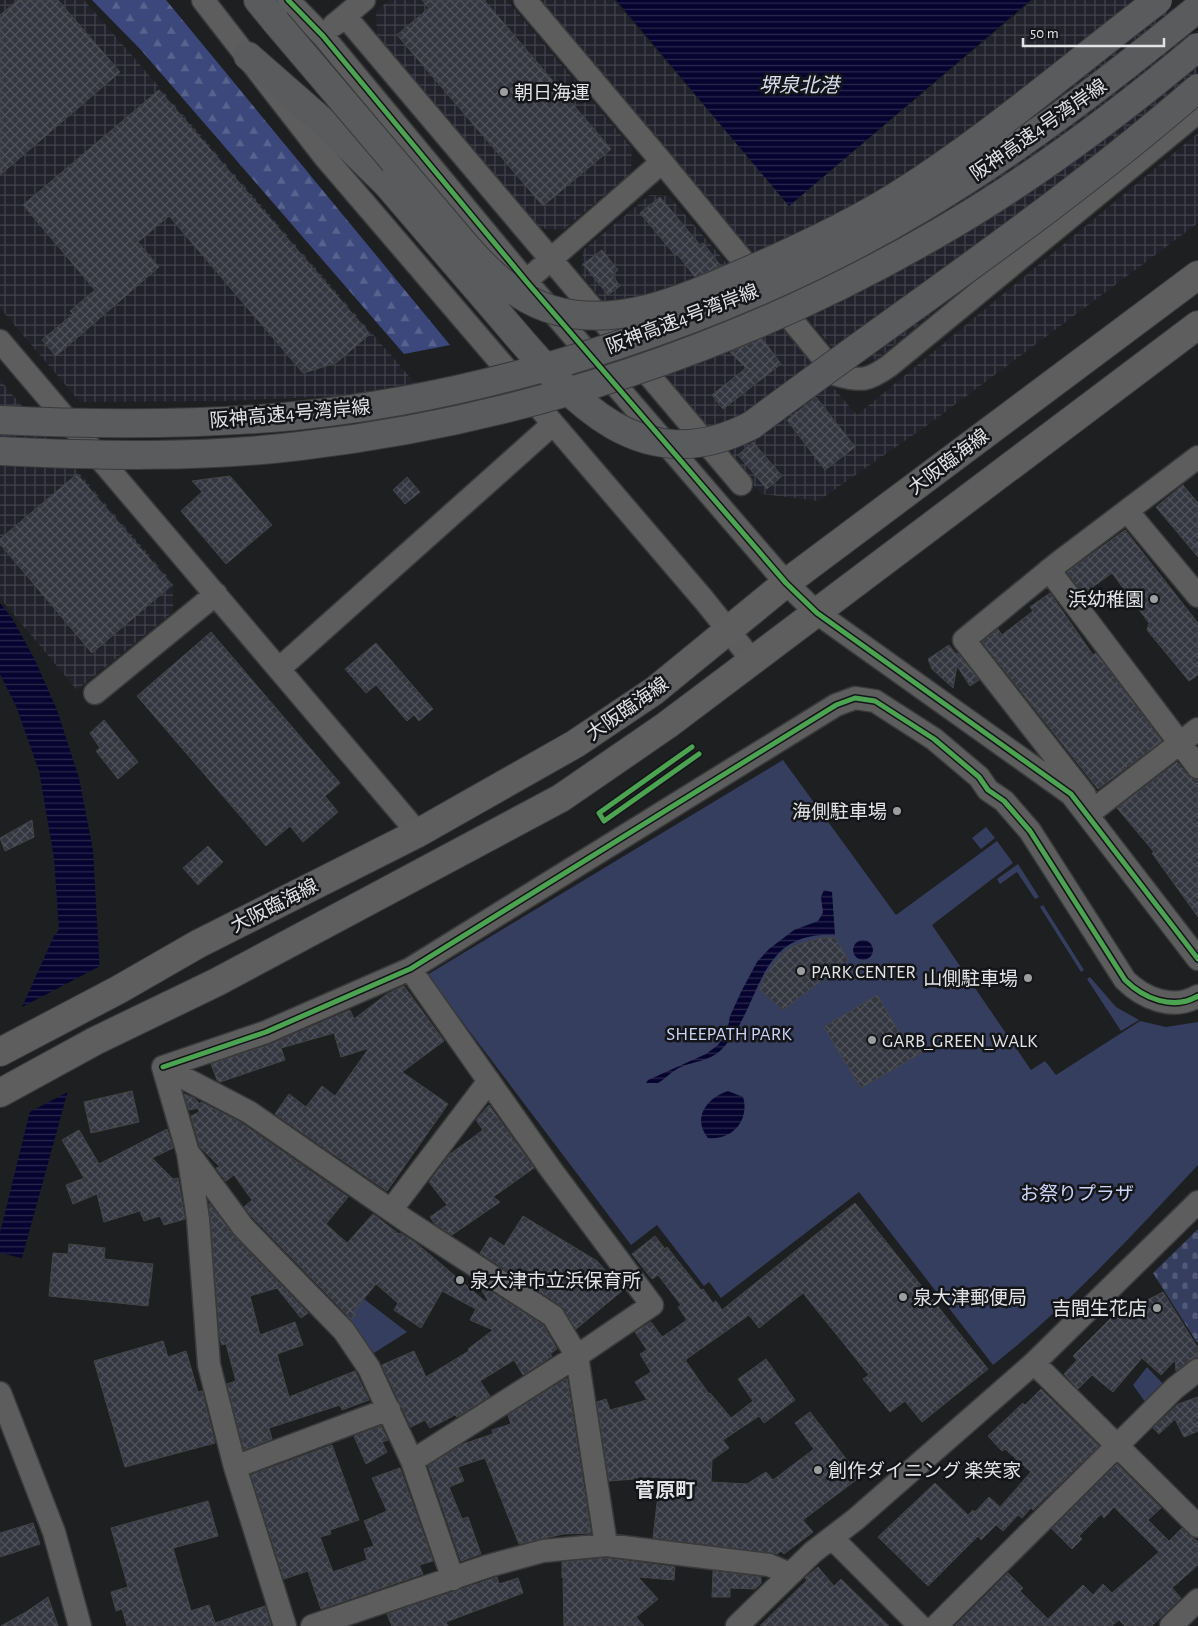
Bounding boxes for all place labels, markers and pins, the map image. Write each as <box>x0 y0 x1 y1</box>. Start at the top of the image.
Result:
place label: 朝日海運 <box>514 82 590 103</box>
marker: 朝日海運 <box>498 86 510 98</box>
place label: 浜幼稚園 <box>1068 590 1144 610</box>
marker: 浜幼稚園 <box>1148 593 1160 605</box>
place label: 海側駐車場 <box>792 801 887 822</box>
marker: 海側駐車場 <box>891 805 903 817</box>
place label: PARK CENTER <box>811 963 916 982</box>
marker: PARK CENTER <box>795 965 807 977</box>
place label: 山側駐車場 <box>923 968 1018 989</box>
marker: 山側駐車場 <box>1022 972 1034 984</box>
place label: GARB_GREEN_WALK <box>882 1032 1038 1051</box>
marker: GARB_GREEN_WALK <box>866 1034 878 1046</box>
place label: 泉大津市立浜保育所 <box>470 1270 641 1291</box>
marker: 泉大津市立浜保育所 <box>454 1274 466 1286</box>
place label: 泉大津郵便局 <box>913 1287 1027 1308</box>
marker: 泉大津郵便局 <box>897 1291 909 1303</box>
place label: 吉間生花店 <box>1052 1298 1147 1319</box>
marker: 吉間生花店 <box>1151 1302 1163 1314</box>
place label: 創作ダイニング 楽笑家 <box>828 1460 1021 1481</box>
marker: 創作ダイニング 楽笑家 <box>812 1464 824 1476</box>

